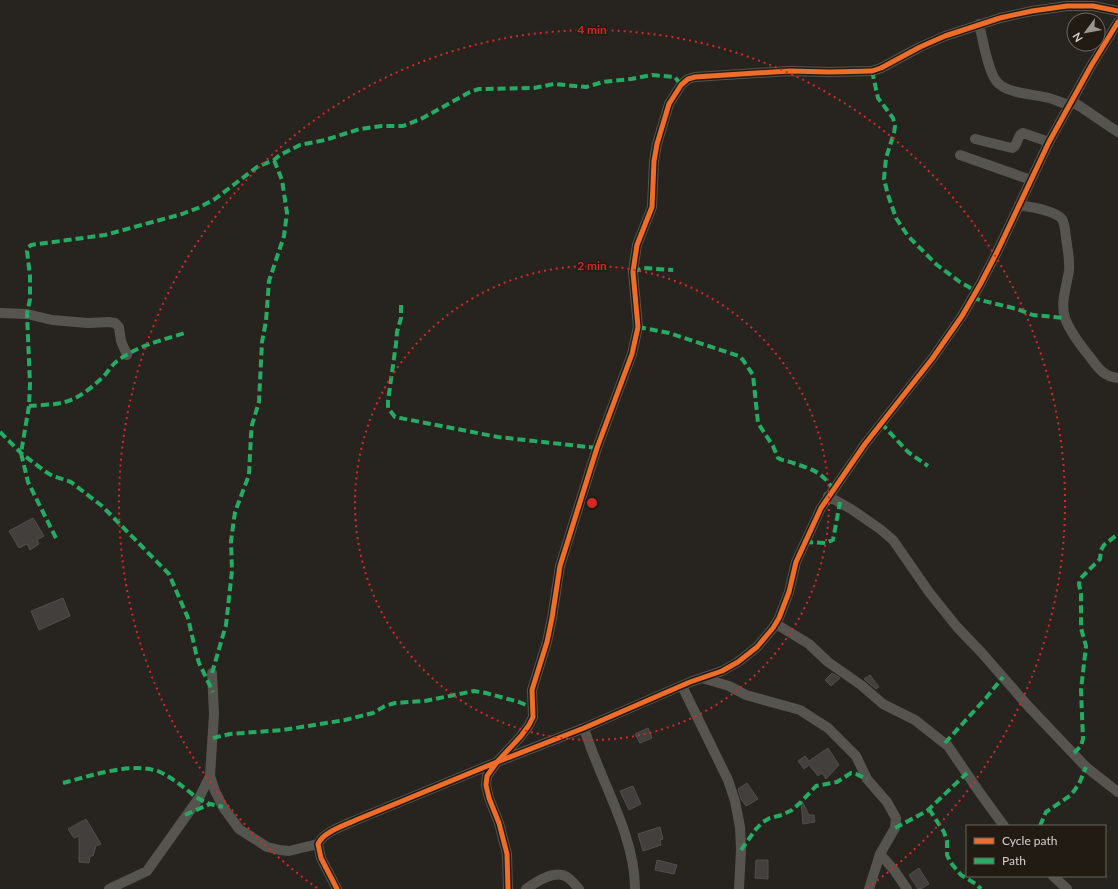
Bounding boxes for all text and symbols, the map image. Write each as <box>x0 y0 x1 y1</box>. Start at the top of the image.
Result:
north arrow <box>1066 12 1106 52</box>
text: 4 min <box>577 22 607 37</box>
text: N <box>1069 31 1085 45</box>
text: 2 min <box>577 258 607 273</box>
centre of rings <box>585 496 599 510</box>
legend <box>966 825 1106 877</box>
text: Cycle path <box>1002 833 1057 848</box>
text: Path <box>1002 853 1026 868</box>

